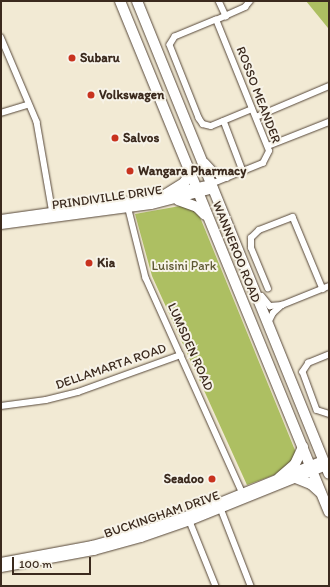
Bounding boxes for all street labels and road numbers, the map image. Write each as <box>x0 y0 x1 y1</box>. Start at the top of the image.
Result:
street label: ROSSO MEANDER <box>232 44 284 146</box>
street label: PRINDIVILLE DRIVE <box>50 182 164 214</box>
street label: WANNEROO ROAD <box>209 199 263 305</box>
street label: LUMSDEN ROAD <box>164 301 216 393</box>
street label: DELLAMARTA ROAD <box>54 341 168 393</box>
street label: BUCKINGHAM DRIVE <box>102 488 222 542</box>

